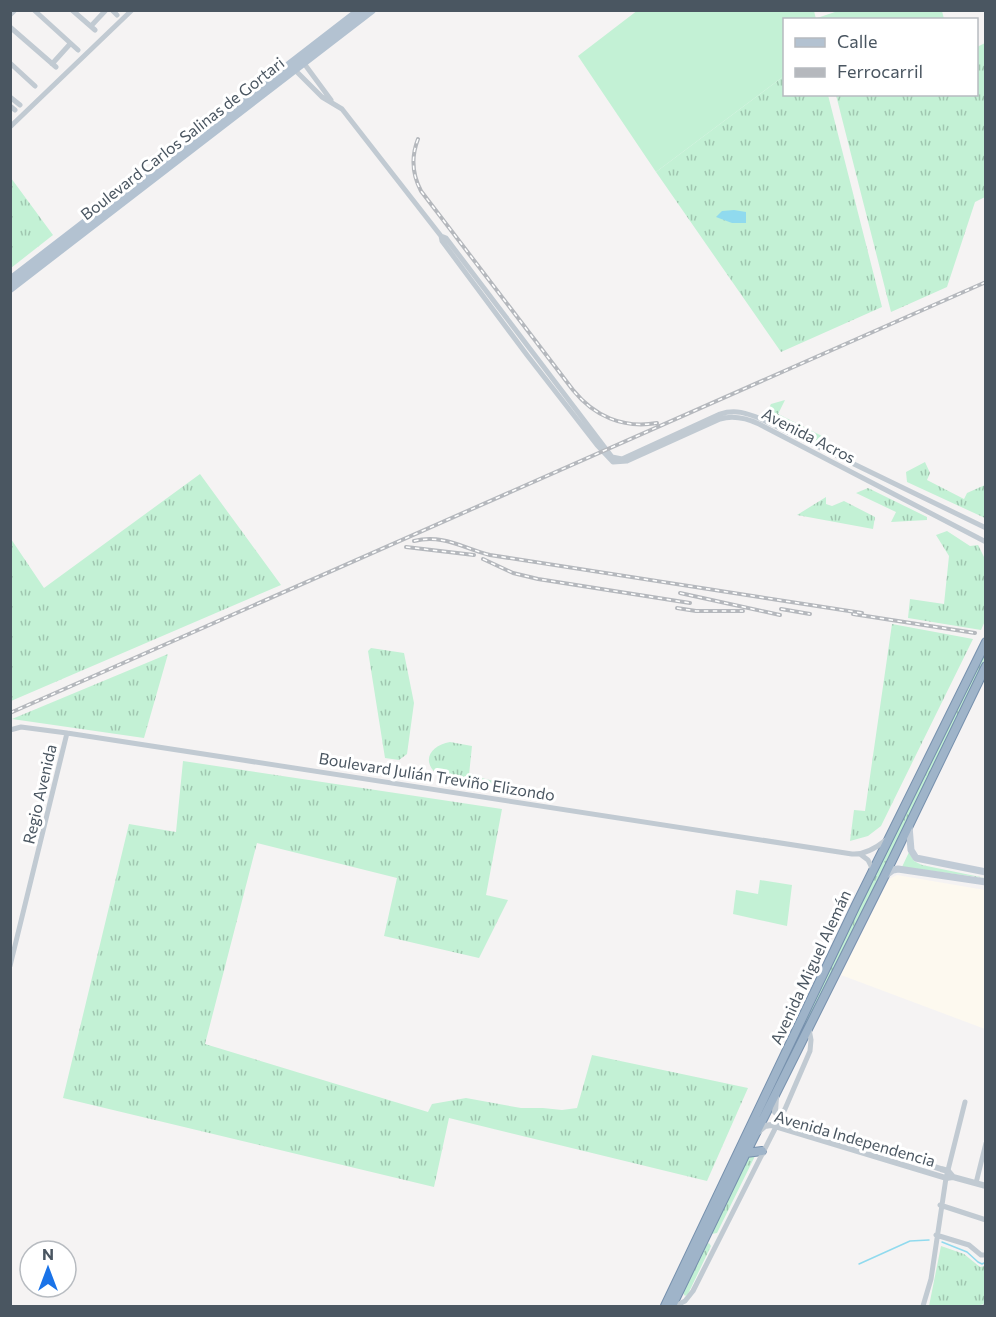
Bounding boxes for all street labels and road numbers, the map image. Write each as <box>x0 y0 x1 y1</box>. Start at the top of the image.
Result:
street label: Boulevard Carlos Salinas de Gortari <box>76 53 288 223</box>
street label: Avenida Acros <box>759 403 859 467</box>
street label: Regio Avenida <box>18 742 60 846</box>
street label: Boulevard Julián Treviño Elizondo <box>318 748 556 804</box>
street label: Avenida Miguel Alemán <box>766 887 854 1047</box>
street label: Avenida Independencia <box>772 1106 938 1170</box>

